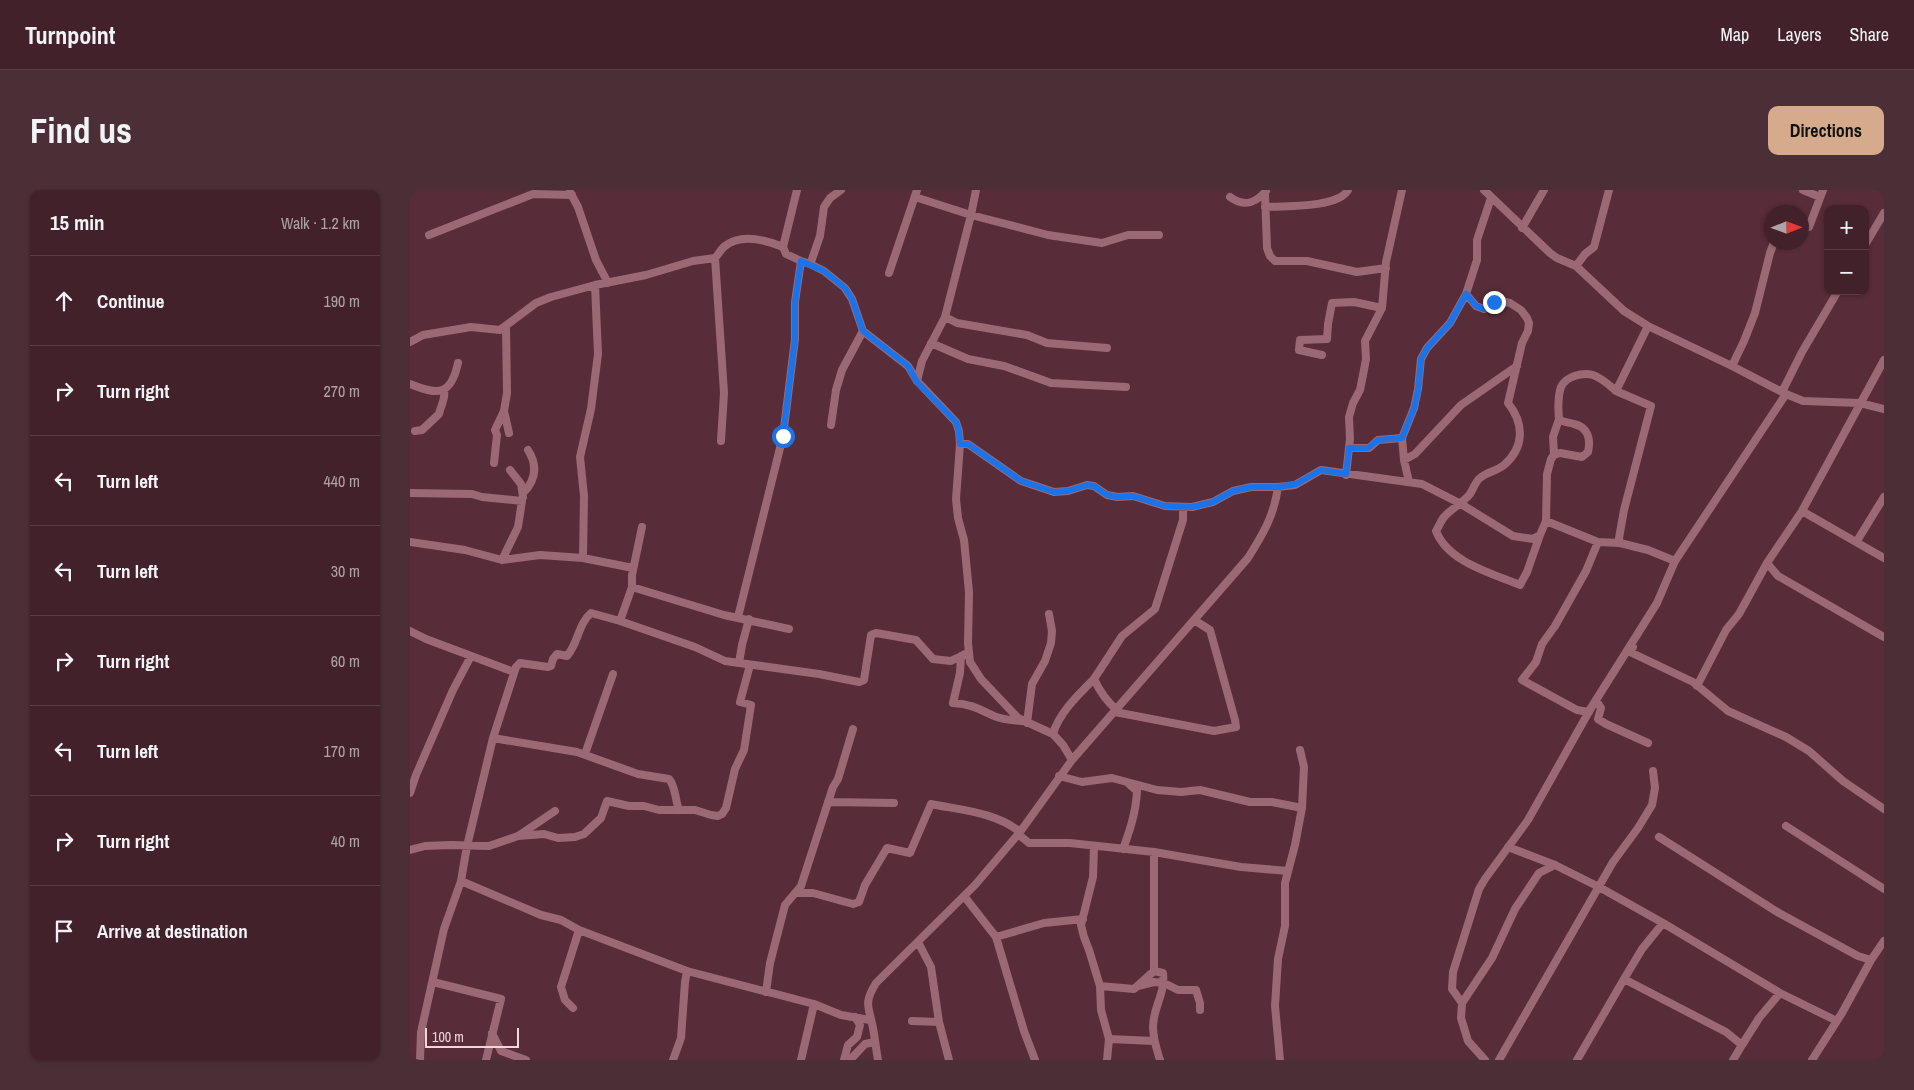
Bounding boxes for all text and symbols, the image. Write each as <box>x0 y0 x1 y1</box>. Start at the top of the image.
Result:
text: Turnpoint <box>25 19 115 51</box>
text: Map <box>1721 22 1749 47</box>
text: Layers <box>1777 22 1822 47</box>
text: Share <box>1850 22 1889 47</box>
button: Directions <box>1768 106 1884 155</box>
text: Find us <box>30 107 132 154</box>
north arrow <box>1764 205 1809 250</box>
map controls <box>1824 205 1869 295</box>
button: + <box>1824 205 1869 250</box>
text: 15 min <box>50 208 105 237</box>
text: Walk · 1.2 km <box>281 212 360 234</box>
button: − <box>1824 250 1869 295</box>
icon: ahead <box>50 287 78 315</box>
text: Continue <box>97 288 165 314</box>
text: 190 m <box>324 290 360 312</box>
route end <box>1483 291 1506 314</box>
icon: right <box>50 377 78 405</box>
text: Turn right <box>97 378 169 404</box>
text: 270 m <box>324 380 360 402</box>
route start <box>772 425 795 448</box>
icon: left <box>50 467 78 495</box>
text: Turn left <box>97 468 158 494</box>
text: 440 m <box>324 470 360 492</box>
icon: left <box>50 557 78 585</box>
text: Turn left <box>97 558 158 584</box>
text: 30 m <box>331 560 360 582</box>
icon: right <box>50 647 78 675</box>
text: Turn right <box>97 648 169 674</box>
text: 60 m <box>331 650 360 672</box>
icon: left <box>50 737 78 765</box>
text: Turn left <box>97 738 158 764</box>
text: 170 m <box>324 740 360 762</box>
icon: right <box>50 827 78 855</box>
text: Turn right <box>97 828 169 854</box>
text: 40 m <box>331 830 360 852</box>
icon: arrive <box>50 917 78 945</box>
text: Arrive at destination <box>97 918 248 944</box>
scale bar <box>425 1025 519 1048</box>
text: 100 m <box>432 1028 464 1046</box>

